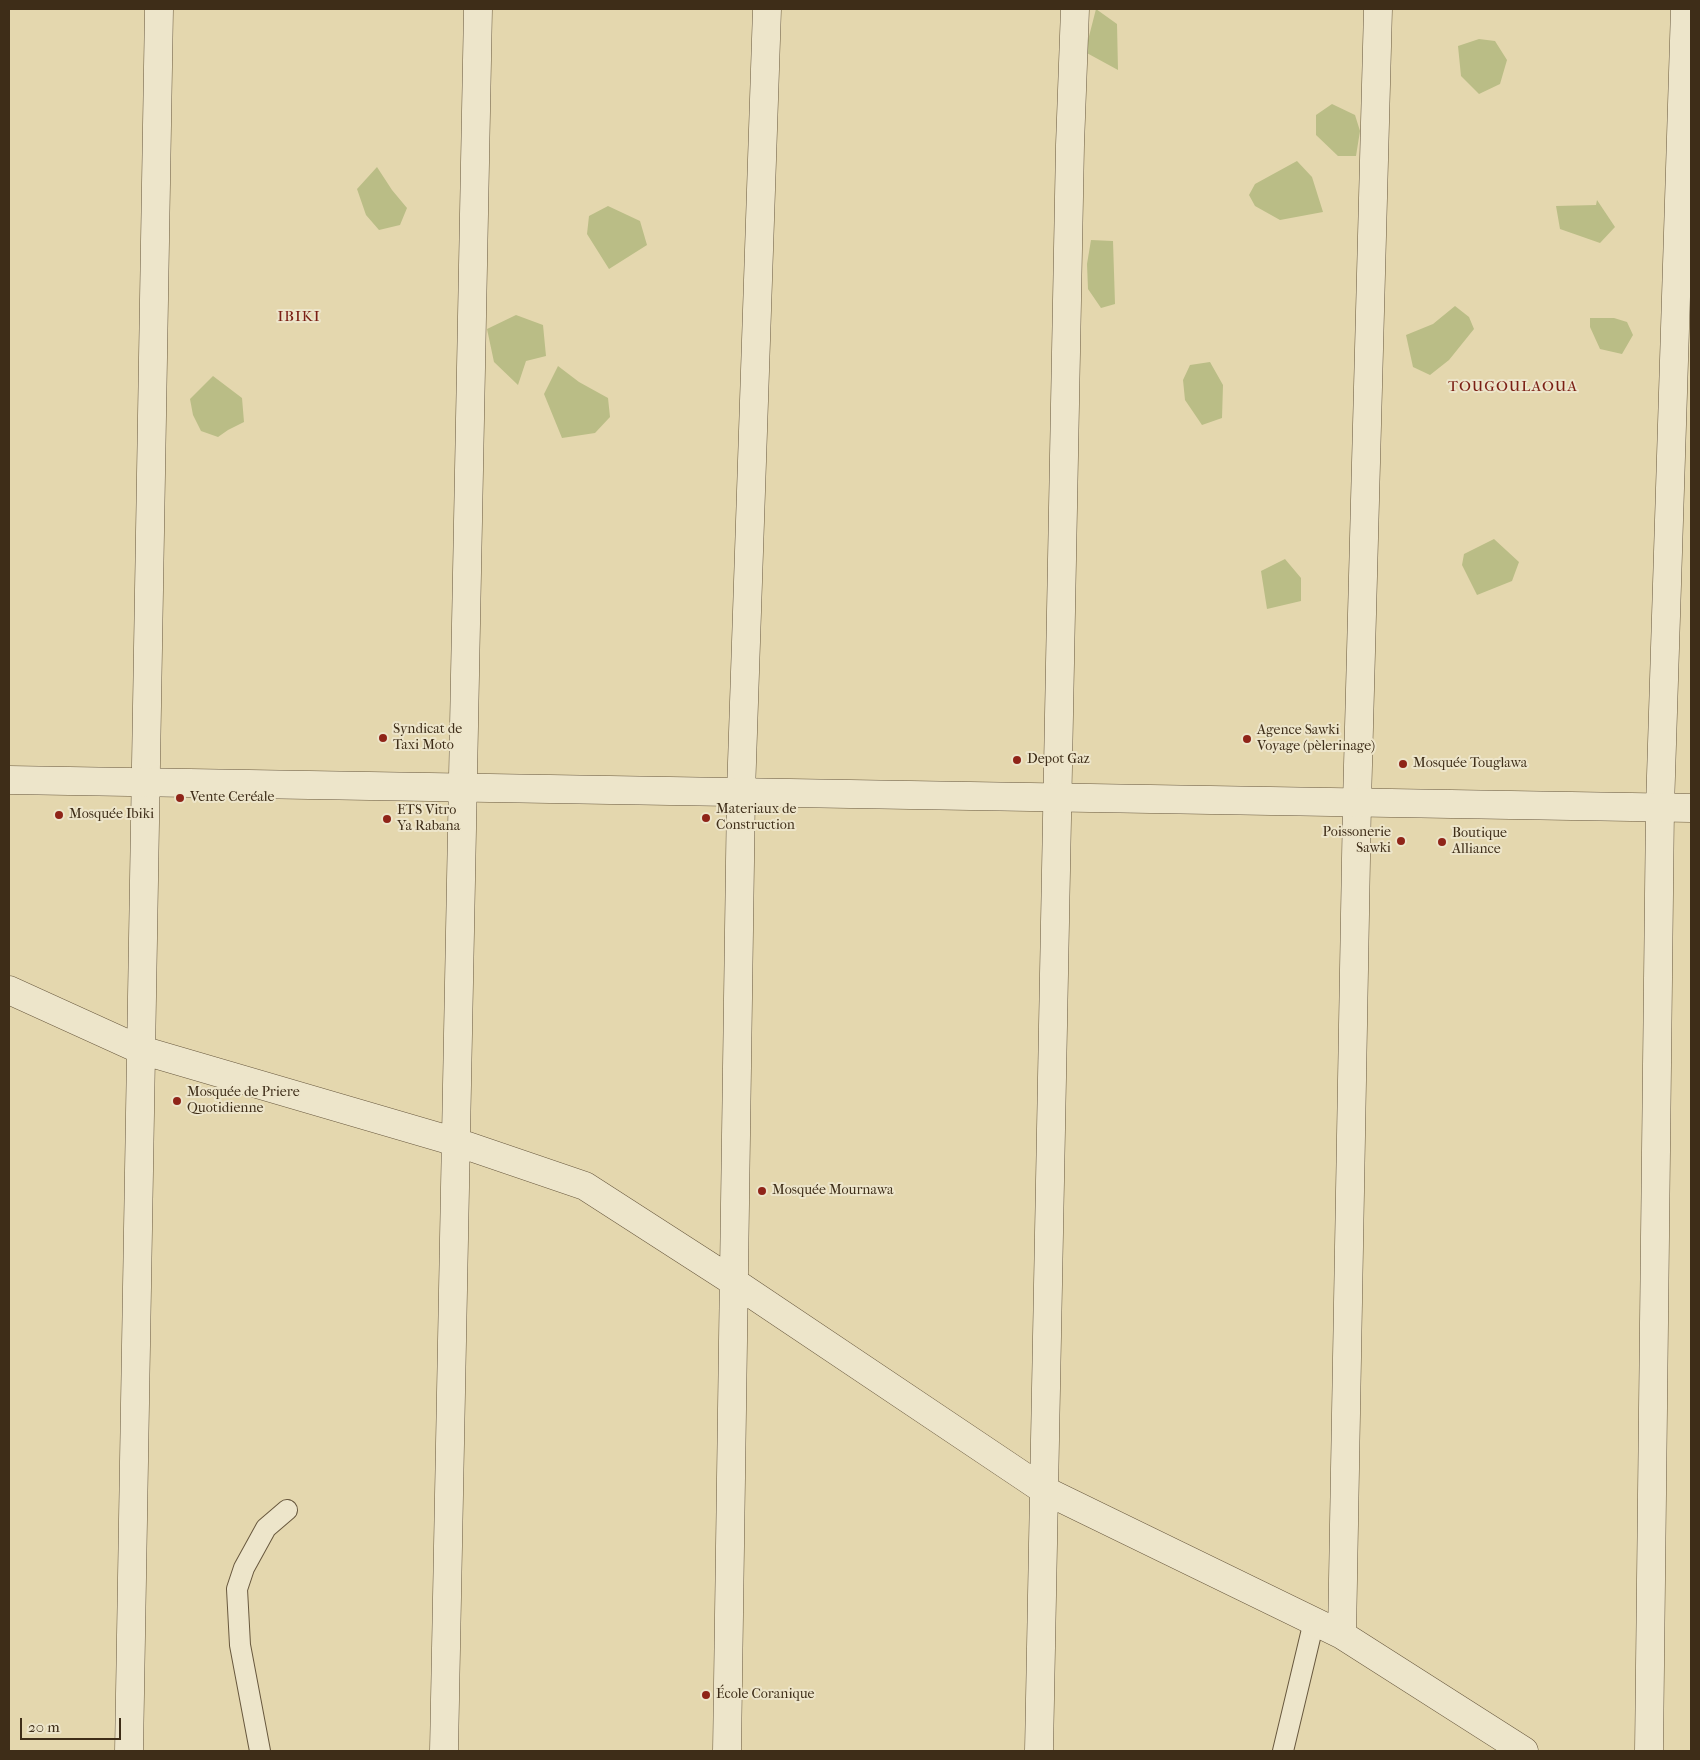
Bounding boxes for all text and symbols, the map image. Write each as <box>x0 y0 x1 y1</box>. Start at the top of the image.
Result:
district label: IBIKI <box>277 308 321 326</box>
district label: TOUGOULAOUA <box>1447 378 1579 396</box>
place label: Syndicat de Taxi Moto <box>393 722 462 754</box>
place label: Agence Sawki Voyage (pèlerinage) <box>1257 723 1375 756</box>
marker: Syndicat de Taxi Moto <box>377 732 389 744</box>
marker: Agence Sawki Voyage (pèlerinage) <box>1241 733 1253 745</box>
place label: Depot Gaz <box>1027 752 1090 768</box>
marker: Depot Gaz <box>1011 754 1023 766</box>
place label: Mosquée Touglawa <box>1413 756 1527 772</box>
marker: Mosquée Touglawa <box>1397 758 1409 770</box>
place label: Vente Ceréale <box>190 790 275 806</box>
marker: Vente Ceréale <box>174 792 186 804</box>
place label: Materiaux de Construction <box>716 802 796 834</box>
place label: ETS Vitro Ya Rabana <box>397 803 460 836</box>
place label: Mosquée Ibiki <box>69 807 154 823</box>
marker: Mosquée Ibiki <box>53 809 65 821</box>
marker: Materiaux de Construction <box>700 812 712 824</box>
marker: ETS Vitro Ya Rabana <box>381 813 393 825</box>
place label: Poissonerie Sawki <box>1322 825 1391 858</box>
place label: Boutique Alliance <box>1452 826 1507 859</box>
marker: Poissonerie Sawki <box>1395 835 1407 847</box>
marker: Boutique Alliance <box>1436 836 1448 848</box>
place label: Mosquée de Priere Quotidienne <box>187 1085 300 1118</box>
marker: Mosquée de Priere Quotidienne <box>171 1095 183 1107</box>
place label: Mosquée Mournawa <box>772 1183 893 1199</box>
marker: Mosquée Mournawa <box>756 1185 768 1197</box>
place label: École Coranique <box>716 1687 814 1703</box>
marker: École Coranique <box>700 1689 712 1701</box>
scale bar <box>22 1708 124 1740</box>
text: 20 m <box>28 1718 60 1736</box>

